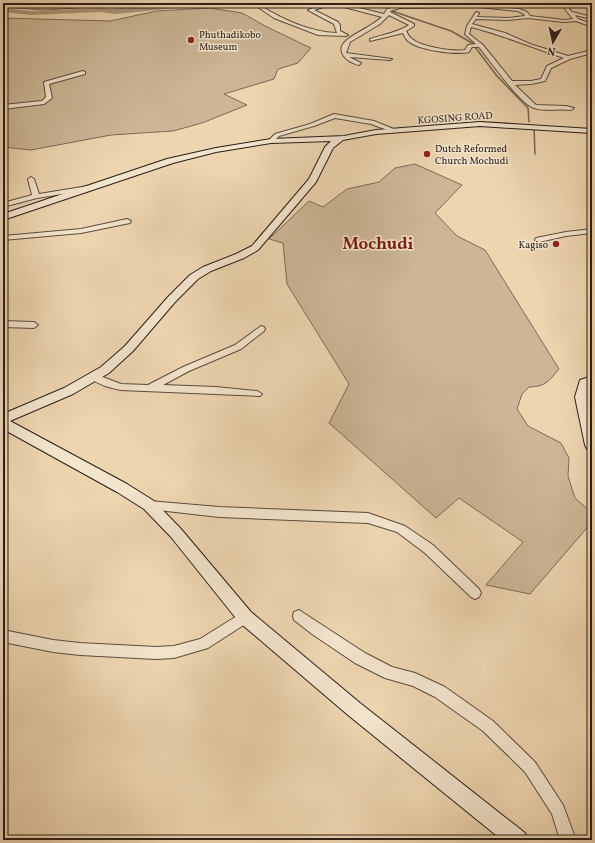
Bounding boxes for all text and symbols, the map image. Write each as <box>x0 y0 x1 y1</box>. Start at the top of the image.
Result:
north arrow <box>533 22 573 62</box>
place label: Phuthadikobo Museum <box>199 28 261 54</box>
marker: Phuthadikobo Museum <box>186 35 196 45</box>
text: N <box>547 42 557 58</box>
street label: KGOSING ROAD <box>417 108 493 128</box>
place label: Dutch Reformed Church Mochudi <box>435 142 508 168</box>
marker: Dutch Reformed Church Mochudi <box>422 149 432 159</box>
district label: Mochudi <box>342 233 414 256</box>
place label: Kagiso <box>519 238 548 252</box>
marker: Kagiso <box>551 239 561 249</box>

